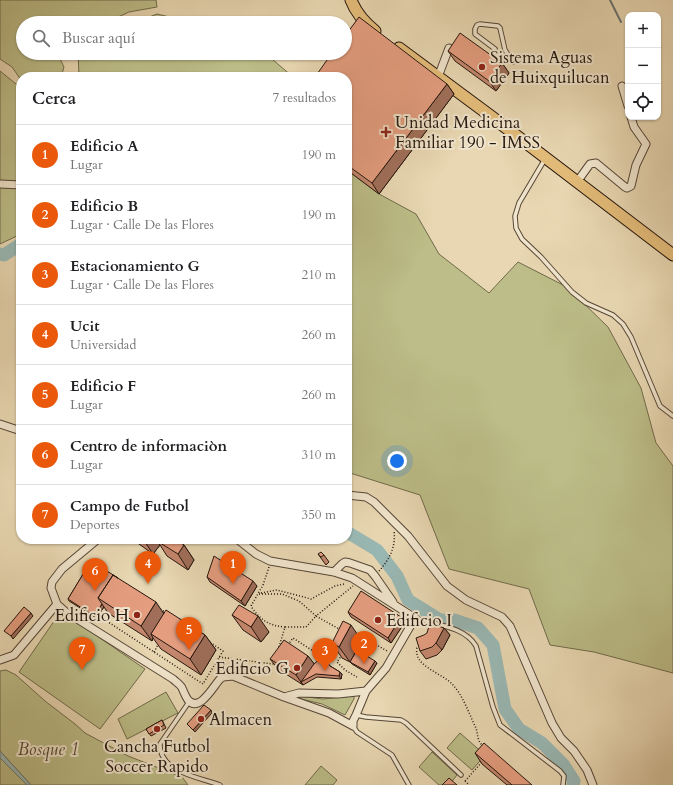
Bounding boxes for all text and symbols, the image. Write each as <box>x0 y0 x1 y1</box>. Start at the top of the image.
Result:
map controls <box>625 12 661 120</box>
button: + <box>625 12 661 48</box>
search box <box>16 16 352 60</box>
icon: search <box>30 27 52 49</box>
text: Buscar aquí <box>62 28 135 48</box>
place label: Sistema Aguas de Huixquilucan <box>490 46 610 89</box>
button: − <box>625 48 661 84</box>
marker: Sistema Aguas de Huixquilucan <box>477 62 487 72</box>
button: locate <box>625 84 661 120</box>
text: Cerca <box>32 87 76 110</box>
text: 7 resultados <box>272 89 336 107</box>
place label: Unidad Medicina Familiar 190 - IMSS <box>395 111 540 154</box>
marker: Unidad Medicina Familiar 190 - IMSS <box>380 126 392 138</box>
text: Edificio A <box>70 136 138 156</box>
text: 1 <box>42 146 48 164</box>
text: 190 m <box>302 146 336 164</box>
text: Lugar <box>70 156 103 174</box>
text: Edificio B <box>70 196 138 216</box>
text: 2 <box>42 206 48 224</box>
text: 190 m <box>302 206 336 224</box>
text: Lugar · Calle De las Flores <box>70 216 214 234</box>
text: Estacionamiento G <box>70 256 200 276</box>
text: 3 <box>42 266 48 284</box>
text: 210 m <box>302 266 336 284</box>
text: Lugar · Calle De las Flores <box>70 276 214 294</box>
text: Ucit <box>70 316 100 336</box>
text: 4 <box>42 326 48 344</box>
text: 260 m <box>302 326 336 344</box>
text: Universidad <box>70 336 136 354</box>
text: Edificio F <box>70 376 136 396</box>
text: 5 <box>42 386 48 404</box>
text: 260 m <box>302 386 336 404</box>
text: Lugar <box>70 396 103 414</box>
text: Centro de informaciòn <box>70 436 227 456</box>
text: 6 <box>42 446 48 464</box>
text: 310 m <box>302 446 336 464</box>
your location <box>387 451 407 471</box>
text: Lugar <box>70 456 103 474</box>
text: Campo de Futbol <box>70 496 189 516</box>
text: 7 <box>42 506 48 524</box>
text: 350 m <box>302 506 336 524</box>
text: Deportes <box>70 516 120 534</box>
pin: 4 <box>135 551 161 584</box>
pin: 1 <box>220 551 246 584</box>
pin: 6 <box>82 558 108 591</box>
place label: Edificio H <box>55 604 129 627</box>
place label: Edificio I <box>386 609 452 632</box>
marker: Edificio H <box>132 610 142 620</box>
marker: Edificio I <box>373 615 383 625</box>
pin: 5 <box>176 617 202 650</box>
pin: 2 <box>351 631 377 664</box>
pin: 7 <box>69 637 95 670</box>
pin: 3 <box>312 638 338 671</box>
place label: Edificio G <box>215 657 290 680</box>
marker: Edificio G <box>292 663 302 673</box>
place label: Almacen <box>209 708 273 731</box>
marker: Almacen <box>196 714 206 724</box>
marker: Cancha Futbol Soccer Rapido <box>152 724 162 734</box>
place label: Cancha Futbol Soccer Rapido <box>104 735 211 778</box>
park label: Bosque 1 <box>18 738 78 761</box>

